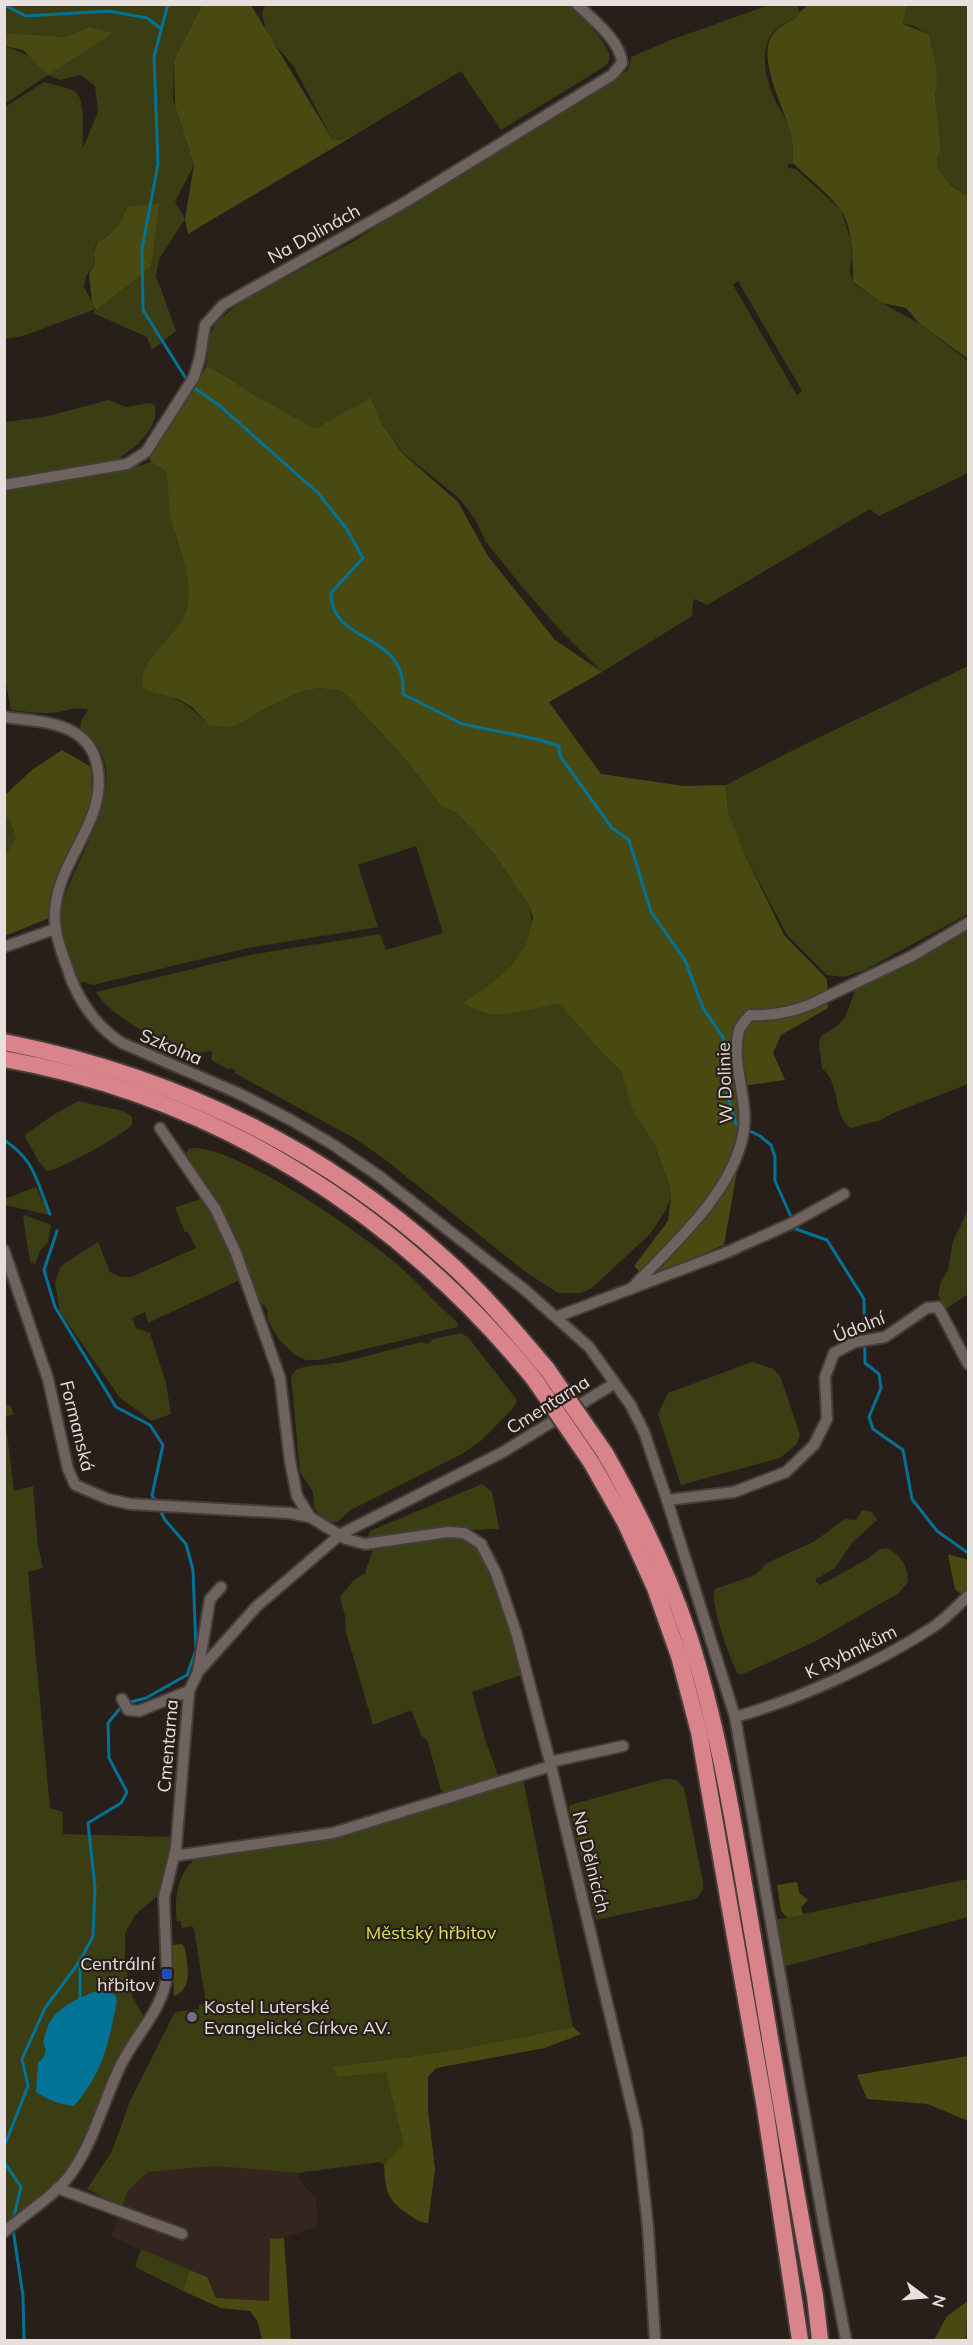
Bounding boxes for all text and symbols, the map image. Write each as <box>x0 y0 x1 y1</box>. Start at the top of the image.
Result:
street label: Na Dolinách <box>264 199 364 268</box>
street label: Szkolna <box>137 1023 206 1070</box>
street label: W Dolinie <box>712 1042 737 1124</box>
street label: Údolní <box>830 1305 889 1347</box>
street label: Cmentarna <box>502 1370 593 1439</box>
street label: Formanská <box>55 1378 100 1474</box>
street label: K Rybníkům <box>801 1619 900 1684</box>
street label: Cmentarna <box>152 1698 183 1793</box>
street label: Na Dělnicích <box>568 1809 615 1915</box>
park label: Městský hřbitov <box>366 1921 497 1944</box>
place label: Centrální hřbitov <box>80 1952 157 1996</box>
marker: Centrální hřbitov <box>160 1967 174 1981</box>
place label: Kostel Luterské Evangelické Církve AV. <box>204 1995 391 2039</box>
marker: Kostel Luterské Evangelické Církve AV. <box>185 2010 199 2024</box>
north arrow <box>895 2267 955 2327</box>
text: N <box>928 2293 951 2310</box>

